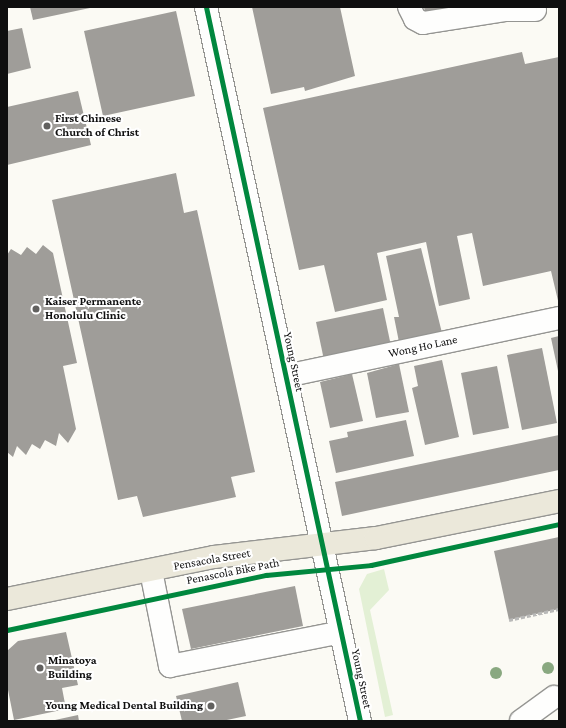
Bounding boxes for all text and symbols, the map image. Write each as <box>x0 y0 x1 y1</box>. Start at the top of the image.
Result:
place label: First Chinese Church of Christ <box>55 112 139 140</box>
marker: First Chinese Church of Christ <box>42 121 52 131</box>
place label: Kaiser Permanente Honolulu Clinic <box>45 295 141 323</box>
marker: Kaiser Permanente Honolulu Clinic <box>30 303 42 315</box>
street label: Young Street <box>280 331 306 393</box>
street label: Wong Ho Lane <box>387 333 459 361</box>
street label: Pensacola Street <box>172 546 252 574</box>
street label: Penascola Bike Path <box>185 556 281 588</box>
street label: Young Street <box>348 648 374 710</box>
place label: Minatoya Building <box>48 654 97 682</box>
marker: Minatoya Building <box>35 663 45 673</box>
place label: Young Medical Dental Building <box>45 699 203 713</box>
marker: Young Medical Dental Building <box>206 701 216 711</box>

